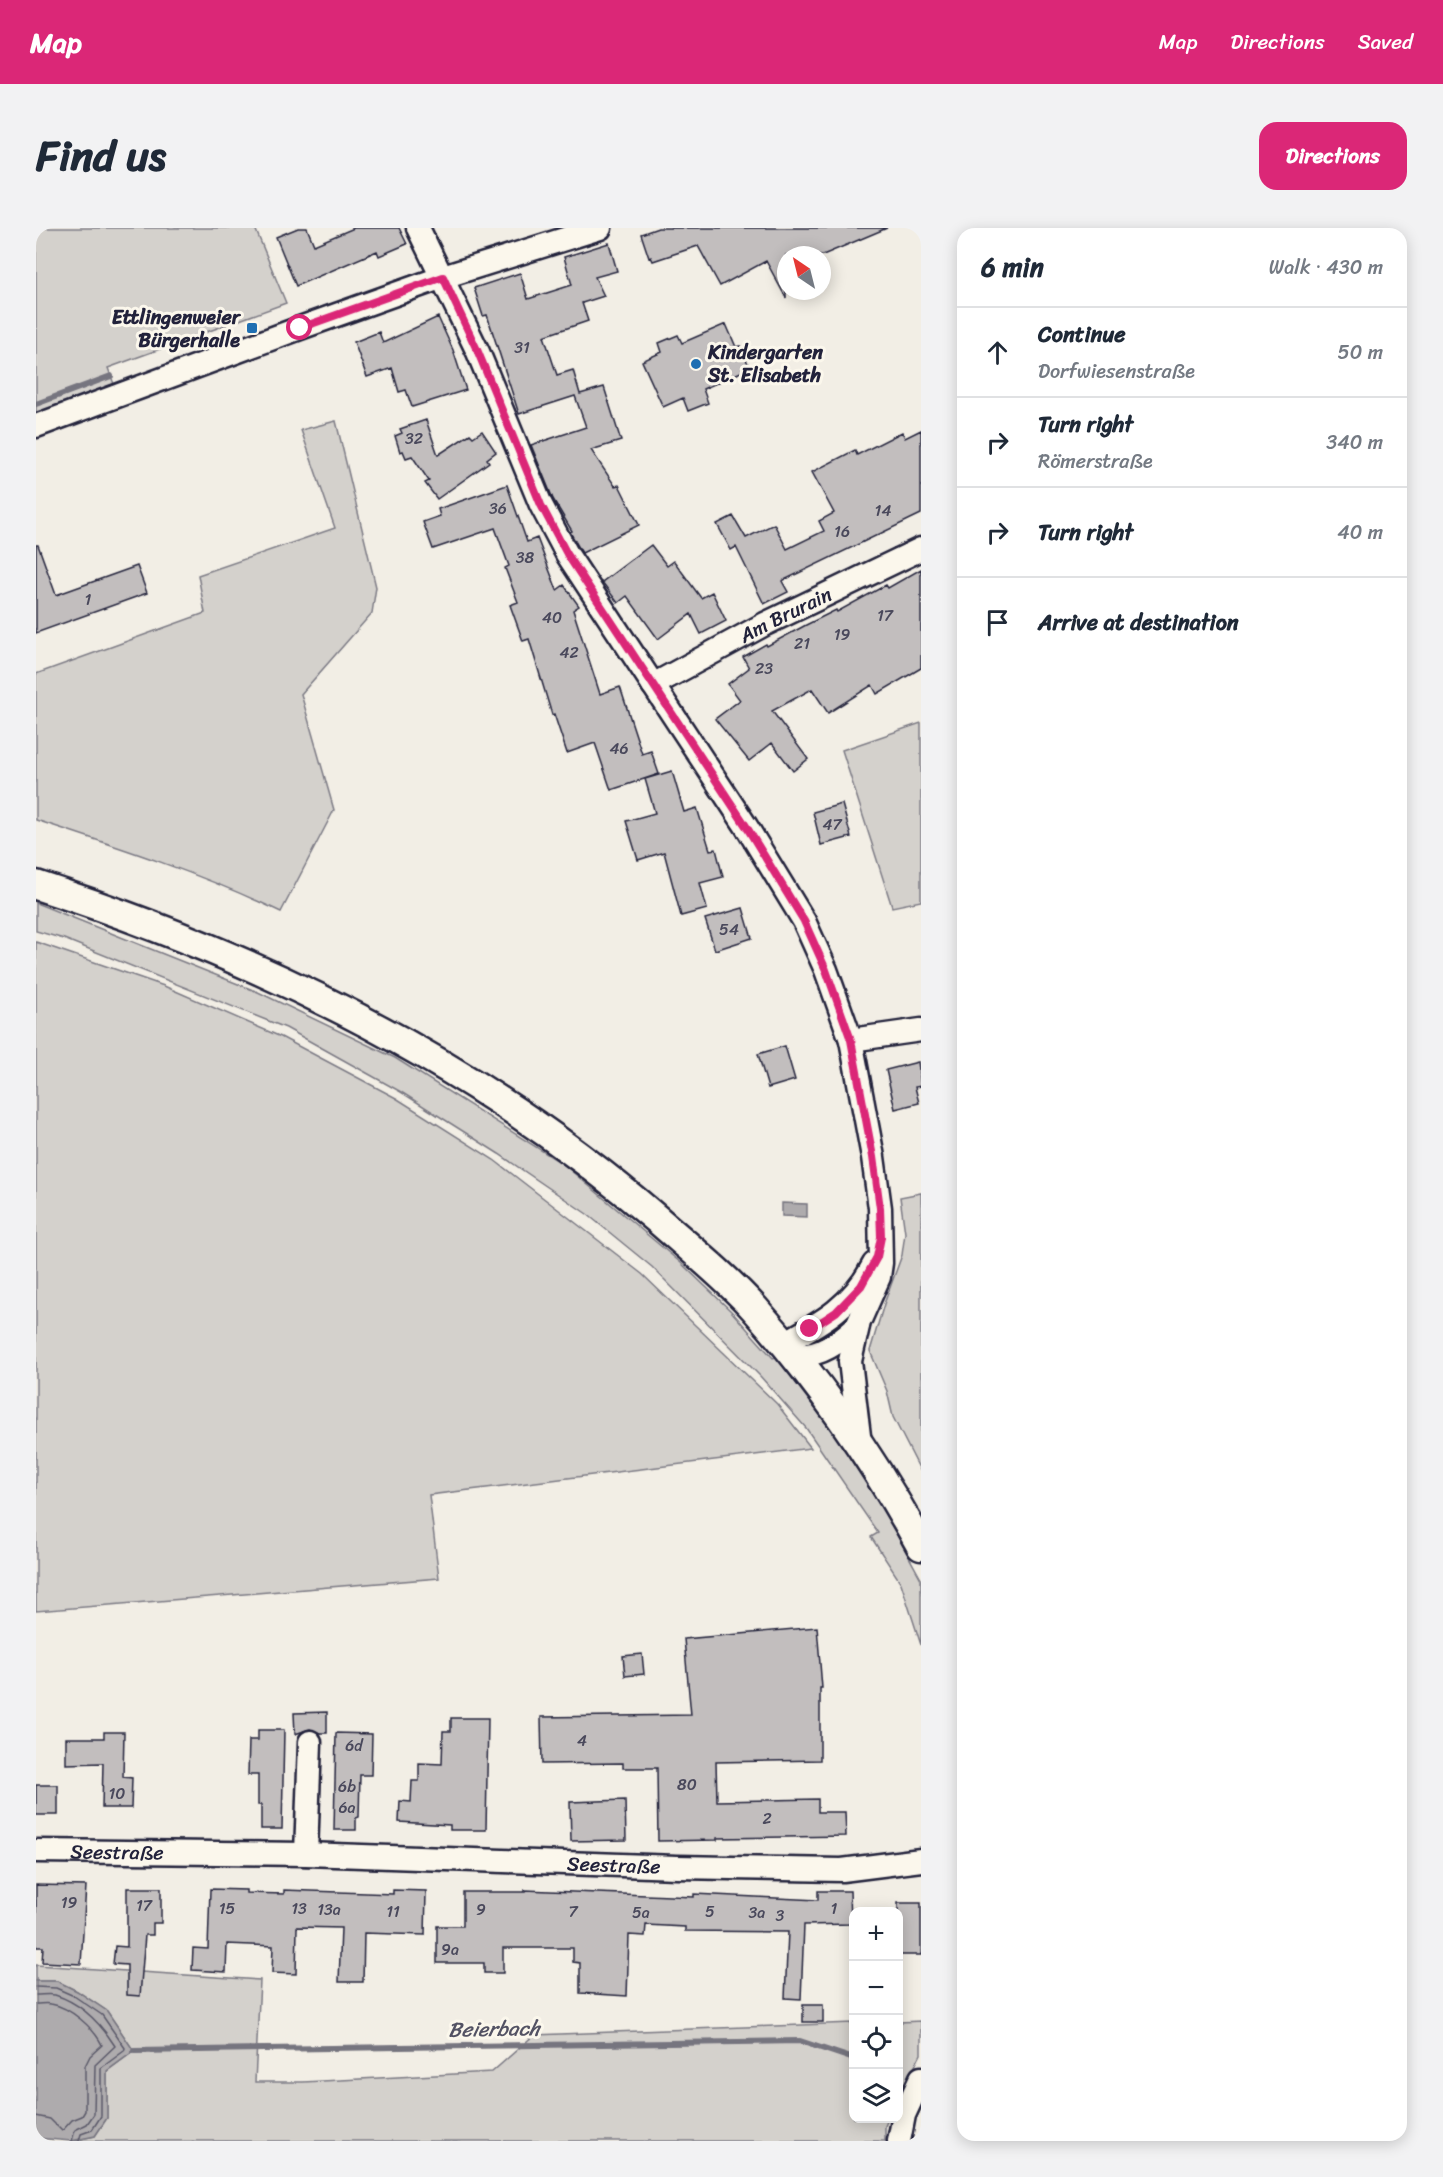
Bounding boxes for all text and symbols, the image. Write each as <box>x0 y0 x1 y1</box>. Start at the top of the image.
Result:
text: Map <box>30 18 82 67</box>
text: Map <box>1159 23 1197 61</box>
text: Directions <box>1230 23 1325 61</box>
text: Saved <box>1358 23 1413 61</box>
text: Find us <box>36 119 166 193</box>
button: Directions <box>1259 122 1407 190</box>
text: 6 min <box>981 244 1044 290</box>
north arrow <box>777 246 831 300</box>
text: Walk · 430 m <box>1269 250 1383 285</box>
place label: Ettlingenweier Bürgerhalle <box>112 300 242 358</box>
route start <box>286 314 312 340</box>
text: Continue <box>1038 315 1126 354</box>
marker: Ettlingenweier Bürgerhalle <box>245 321 259 335</box>
house number: 31 <box>514 333 530 362</box>
place label: Kindergarten St. Elisabeth <box>707 335 823 393</box>
text: 50 m <box>1338 335 1383 370</box>
icon: ahead <box>981 336 1014 369</box>
text: Dorfwiesenstraße <box>1038 354 1195 389</box>
marker: Kindergarten St. Elisabeth <box>689 357 703 371</box>
text: Turn right <box>1038 405 1133 444</box>
house number: 32 <box>405 424 423 453</box>
text: 340 m <box>1326 425 1383 460</box>
icon: right <box>981 426 1014 459</box>
text: Römerstraße <box>1038 444 1153 479</box>
house number: 36 <box>489 494 507 523</box>
house number: 14 <box>875 496 891 525</box>
text: Turn right <box>1038 513 1133 552</box>
text: 40 m <box>1337 515 1383 550</box>
icon: right <box>981 516 1014 549</box>
house number: 16 <box>834 517 850 546</box>
house number: 38 <box>516 543 535 572</box>
street label: Am Brurain <box>732 577 838 653</box>
house number: 1 <box>85 585 92 614</box>
house number: 17 <box>877 601 894 630</box>
house number: 40 <box>542 603 562 632</box>
text: Arrive at destination <box>1038 603 1239 642</box>
icon: arrive <box>981 606 1014 639</box>
house number: 19 <box>834 620 851 649</box>
house number: 21 <box>794 629 810 658</box>
house number: 42 <box>559 638 579 667</box>
house number: 23 <box>755 654 773 683</box>
house number: 46 <box>609 734 629 763</box>
house number: 47 <box>822 810 842 839</box>
house number: 54 <box>719 915 739 944</box>
route end <box>796 1315 822 1341</box>
house number: 4 <box>577 1726 587 1755</box>
house number: 6d <box>345 1731 364 1760</box>
house number: 80 <box>677 1770 697 1799</box>
house number: 6b <box>338 1772 356 1801</box>
house number: 10 <box>109 1779 125 1808</box>
house number: 6a <box>338 1793 356 1822</box>
house number: 2 <box>762 1804 772 1833</box>
street label: Seestraße <box>70 1834 164 1870</box>
street label: Seestraße <box>566 1846 661 1884</box>
house number: 19 <box>61 1888 78 1917</box>
house number: 17 <box>136 1891 153 1920</box>
house number: 15 <box>219 1894 236 1923</box>
house number: 13 <box>291 1894 307 1923</box>
house number: 1 <box>831 1894 838 1923</box>
house number: 13a <box>317 1895 341 1924</box>
house number: 9 <box>476 1895 486 1924</box>
house number: 11 <box>386 1897 400 1926</box>
house number: 7 <box>568 1897 578 1926</box>
house number: 5 <box>705 1897 715 1926</box>
house number: 5a <box>632 1898 650 1927</box>
house number: 3a <box>749 1898 765 1927</box>
house number: 3 <box>776 1901 785 1930</box>
map controls <box>849 1907 903 2123</box>
button: + <box>849 1907 903 1961</box>
house number: 9a <box>441 1935 459 1964</box>
button: − <box>849 1961 903 2015</box>
water label: Beierbach <box>448 2009 542 2049</box>
button: locate <box>849 2015 903 2069</box>
button: layers <box>849 2069 903 2123</box>

